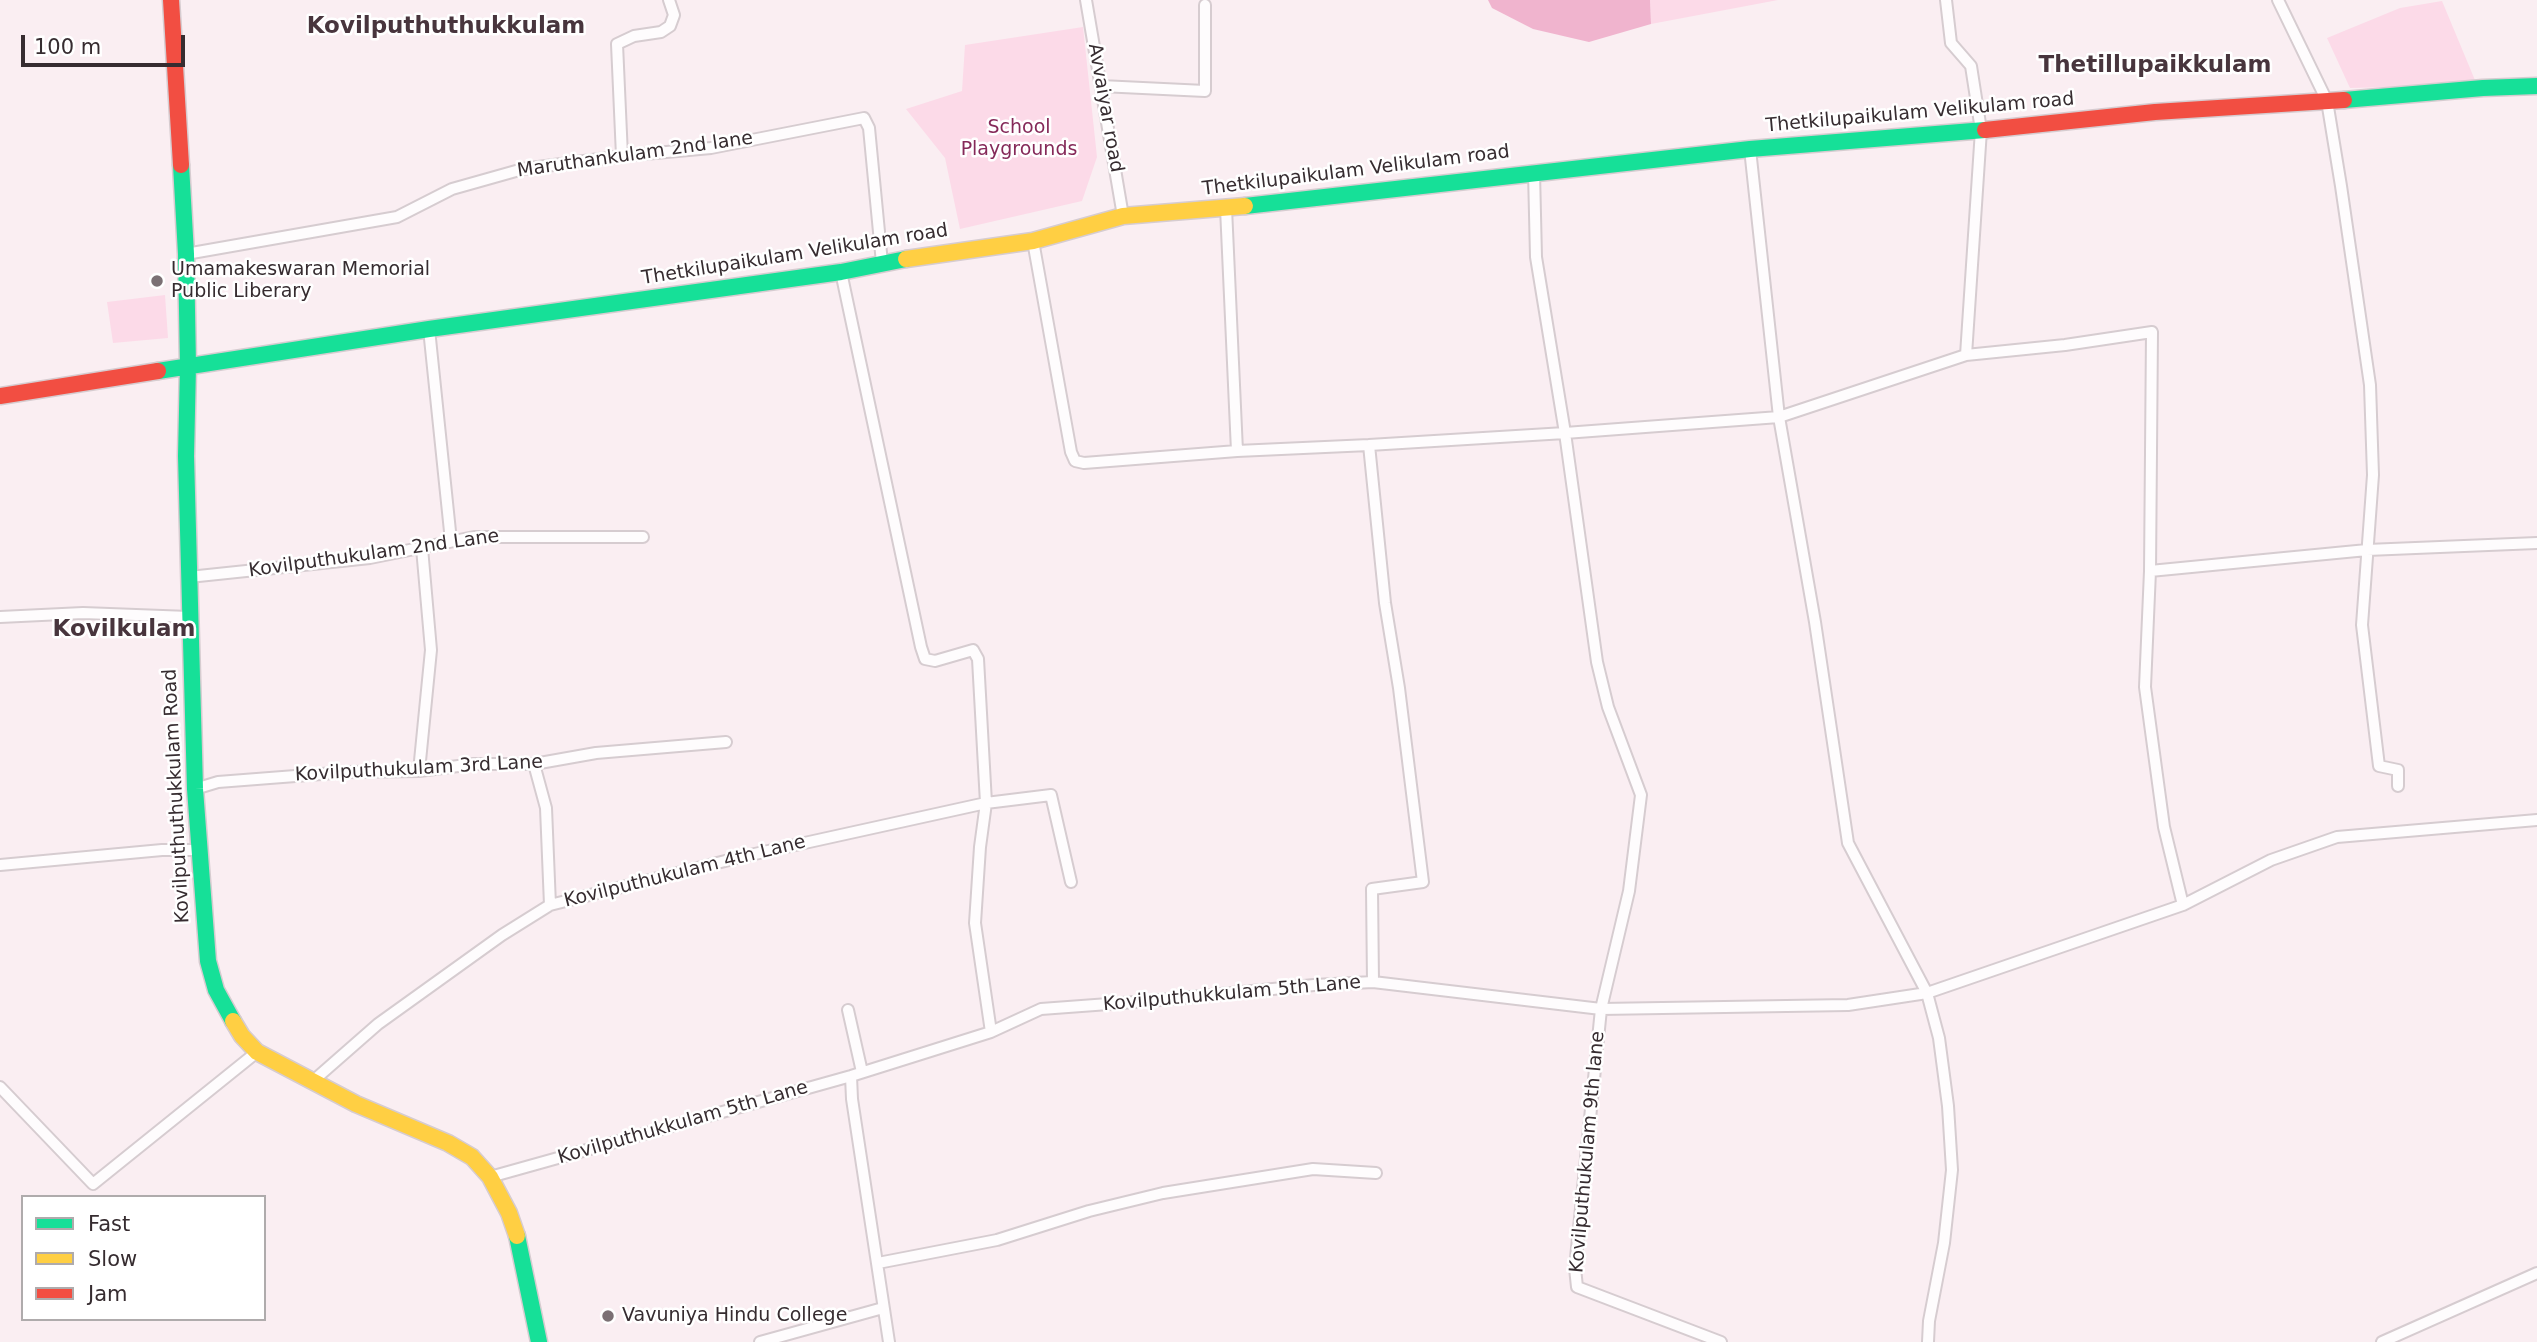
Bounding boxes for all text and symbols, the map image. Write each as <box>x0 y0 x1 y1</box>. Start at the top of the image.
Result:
district label: Kovilputhuthukkulam <box>307 13 585 41</box>
scale bar <box>24 21 189 65</box>
text: 100 m <box>34 35 101 59</box>
street label: Avvaiyar road <box>1082 42 1128 174</box>
district label: Thetillupaikkulam <box>2039 52 2271 80</box>
street label: Thetkilupaikulam Velikulam road <box>1765 88 2075 138</box>
park label: School Playgrounds <box>961 117 1077 161</box>
street label: Maruthankulam 2nd lane <box>516 127 754 183</box>
street label: Thetkilupaikulam Velikulam road <box>1201 141 1511 201</box>
street label: Thetkilupaikulam Velikulam road <box>640 220 950 290</box>
place label: Umamakeswaran Memorial Public Liberary <box>171 259 430 303</box>
marker: Umamakeswaran Memorial Public Liberary <box>149 273 165 289</box>
street label: Kovilputhukulam 2nd Lane <box>247 525 501 583</box>
district label: Kovilkulam <box>52 616 196 644</box>
street label: Kovilputhuthukkulam Road <box>159 668 195 924</box>
street label: Kovilputhukulam 3rd Lane <box>295 751 543 787</box>
street label: Kovilputhukulam 4th Lane <box>562 831 808 913</box>
street label: Kovilputhukkulam 5th Lane <box>1102 971 1362 1017</box>
street label: Kovilputhukulam 9th lane <box>1566 1030 1610 1274</box>
street label: Kovilputhukkulam 5th Lane <box>555 1076 811 1170</box>
legend <box>21 1195 266 1321</box>
text: Fast <box>88 1212 130 1236</box>
text: Slow <box>88 1247 137 1271</box>
text: Jam <box>88 1282 128 1306</box>
place label: Vavuniya Hindu College <box>622 1305 847 1327</box>
marker: Vavuniya Hindu College <box>600 1308 616 1324</box>

